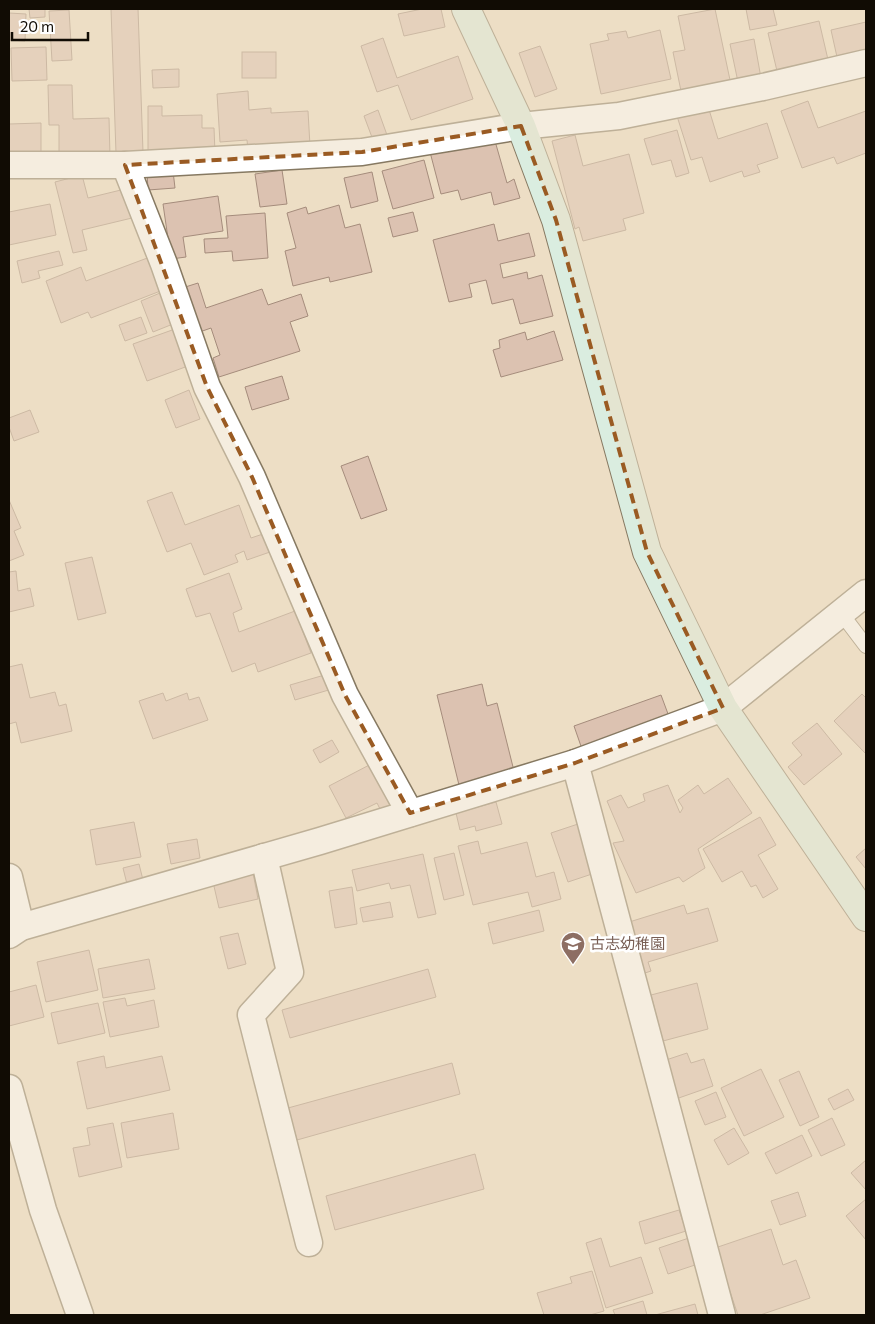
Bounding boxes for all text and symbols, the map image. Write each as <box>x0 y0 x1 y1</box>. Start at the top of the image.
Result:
scale bar <box>12 10 89 42</box>
text: 20 m <box>20 17 54 35</box>
school or university icon: 古志幼稚園 <box>560 931 586 965</box>
place label: 古志幼稚園 <box>590 934 665 952</box>

